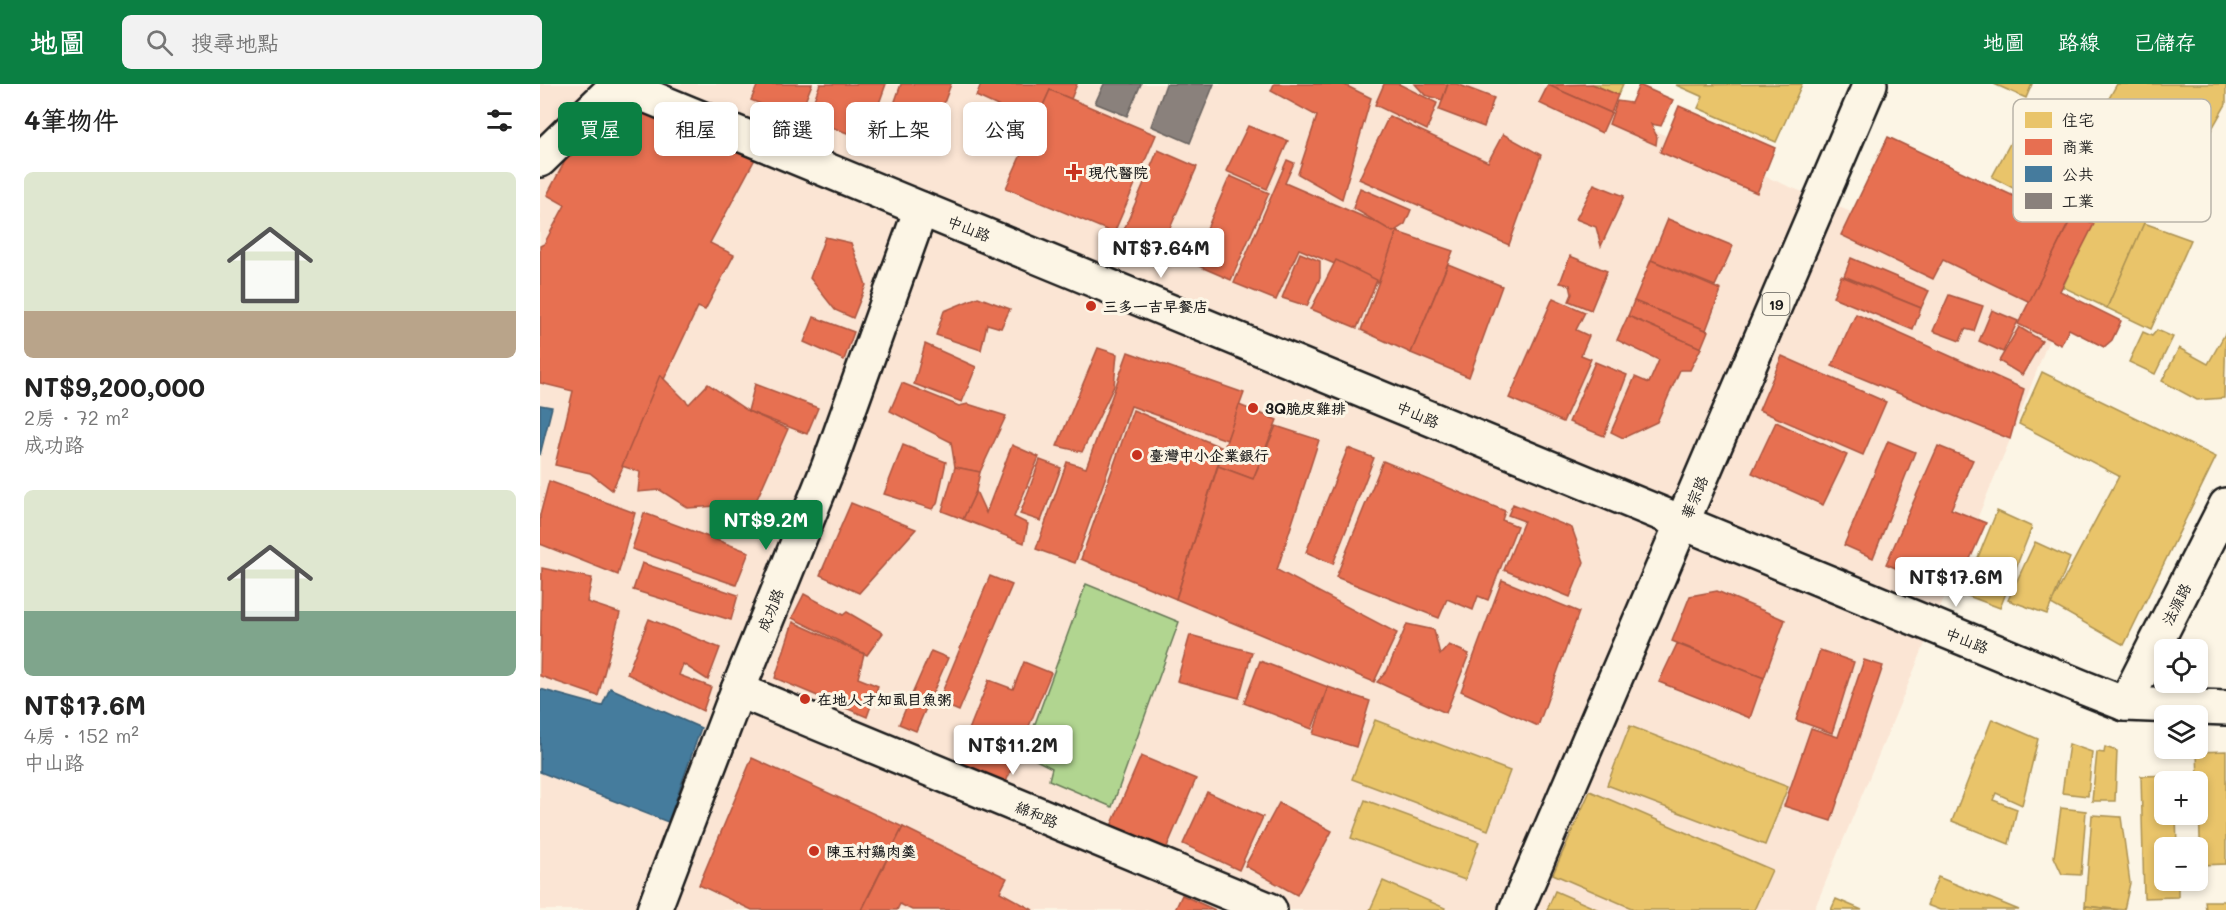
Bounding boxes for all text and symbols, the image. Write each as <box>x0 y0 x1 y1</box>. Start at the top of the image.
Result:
search box <box>122 15 542 69</box>
text: 地圖 <box>30 24 86 60</box>
icon: search <box>143 26 176 59</box>
text: 搜尋地點 <box>191 28 279 57</box>
text: 地圖 <box>1983 28 2025 55</box>
text: 路線 <box>2058 28 2100 55</box>
text: 已儲存 <box>2133 28 2196 55</box>
legend <box>2013 99 2211 222</box>
chip: 買屋 <box>558 102 642 156</box>
chip: 租屋 <box>654 102 738 156</box>
chip: 篩選 <box>750 102 834 156</box>
chip: 新上架 <box>846 102 951 156</box>
chip: 公寓 <box>963 102 1047 156</box>
text: 4筆物件 <box>24 103 118 137</box>
icon: filters <box>483 104 516 137</box>
text: 住宅 <box>2062 109 2094 130</box>
text: 商業 <box>2062 136 2094 157</box>
place label: 現代醫院 <box>1088 162 1148 182</box>
marker: 現代醫院 <box>1065 163 1083 181</box>
text: 公共 <box>2062 163 2094 184</box>
text: 工業 <box>2062 190 2094 211</box>
street label: 中山路 <box>944 210 994 246</box>
icon: home <box>216 211 324 319</box>
pin: NT$7.64M <box>1099 228 1223 279</box>
text: NT$7.64M <box>1112 234 1210 260</box>
road number: 19 <box>1762 293 1790 315</box>
place label: 三多一吉早餐店 <box>1103 296 1208 316</box>
marker: 三多一吉早餐店 <box>1084 299 1098 313</box>
text: NT$9,200,000 <box>24 370 205 404</box>
street label: 中山路 <box>1393 396 1443 432</box>
place label: 3Q脆皮雞排 <box>1265 398 1346 418</box>
marker: 3Q脆皮雞排 <box>1246 401 1260 415</box>
text: 2房 · 72 m² <box>24 404 129 430</box>
text: 成功路 <box>24 431 84 457</box>
place label: 臺灣中小企業銀行 <box>1149 445 1269 465</box>
marker: 臺灣中小企業銀行 <box>1130 448 1144 462</box>
street label: 華宗路 <box>1676 472 1712 522</box>
pin: NT$9.2M <box>711 500 821 551</box>
text: NT$9.2M <box>724 506 808 532</box>
icon: home <box>216 529 324 637</box>
pin: NT$17.6M <box>1894 557 2018 608</box>
text: NT$17.6M <box>1909 563 2003 589</box>
street label: 法源路 <box>2157 579 2195 629</box>
street label: 成功路 <box>752 585 788 635</box>
street label: 中山路 <box>1942 622 1992 658</box>
map controls <box>2154 639 2208 891</box>
button: locate <box>2154 639 2208 693</box>
text: NT$17.6M <box>24 688 146 722</box>
place label: 在地人才知虱目魚粥 <box>817 689 952 709</box>
marker: 在地人才知虱目魚粥 <box>798 692 812 706</box>
button: layers <box>2154 705 2208 759</box>
text: 4房 · 152 m² <box>24 722 139 748</box>
pin: NT$11.2M <box>951 725 1075 776</box>
text: NT$11.2M <box>968 731 1058 757</box>
text: 中山路 <box>24 749 84 775</box>
button: + <box>2154 771 2208 825</box>
street label: 綿和路 <box>1012 796 1062 832</box>
button: − <box>2154 837 2208 891</box>
place label: 陳玉村鷄肉羮 <box>826 841 916 861</box>
marker: 陳玉村鷄肉羮 <box>807 844 821 858</box>

